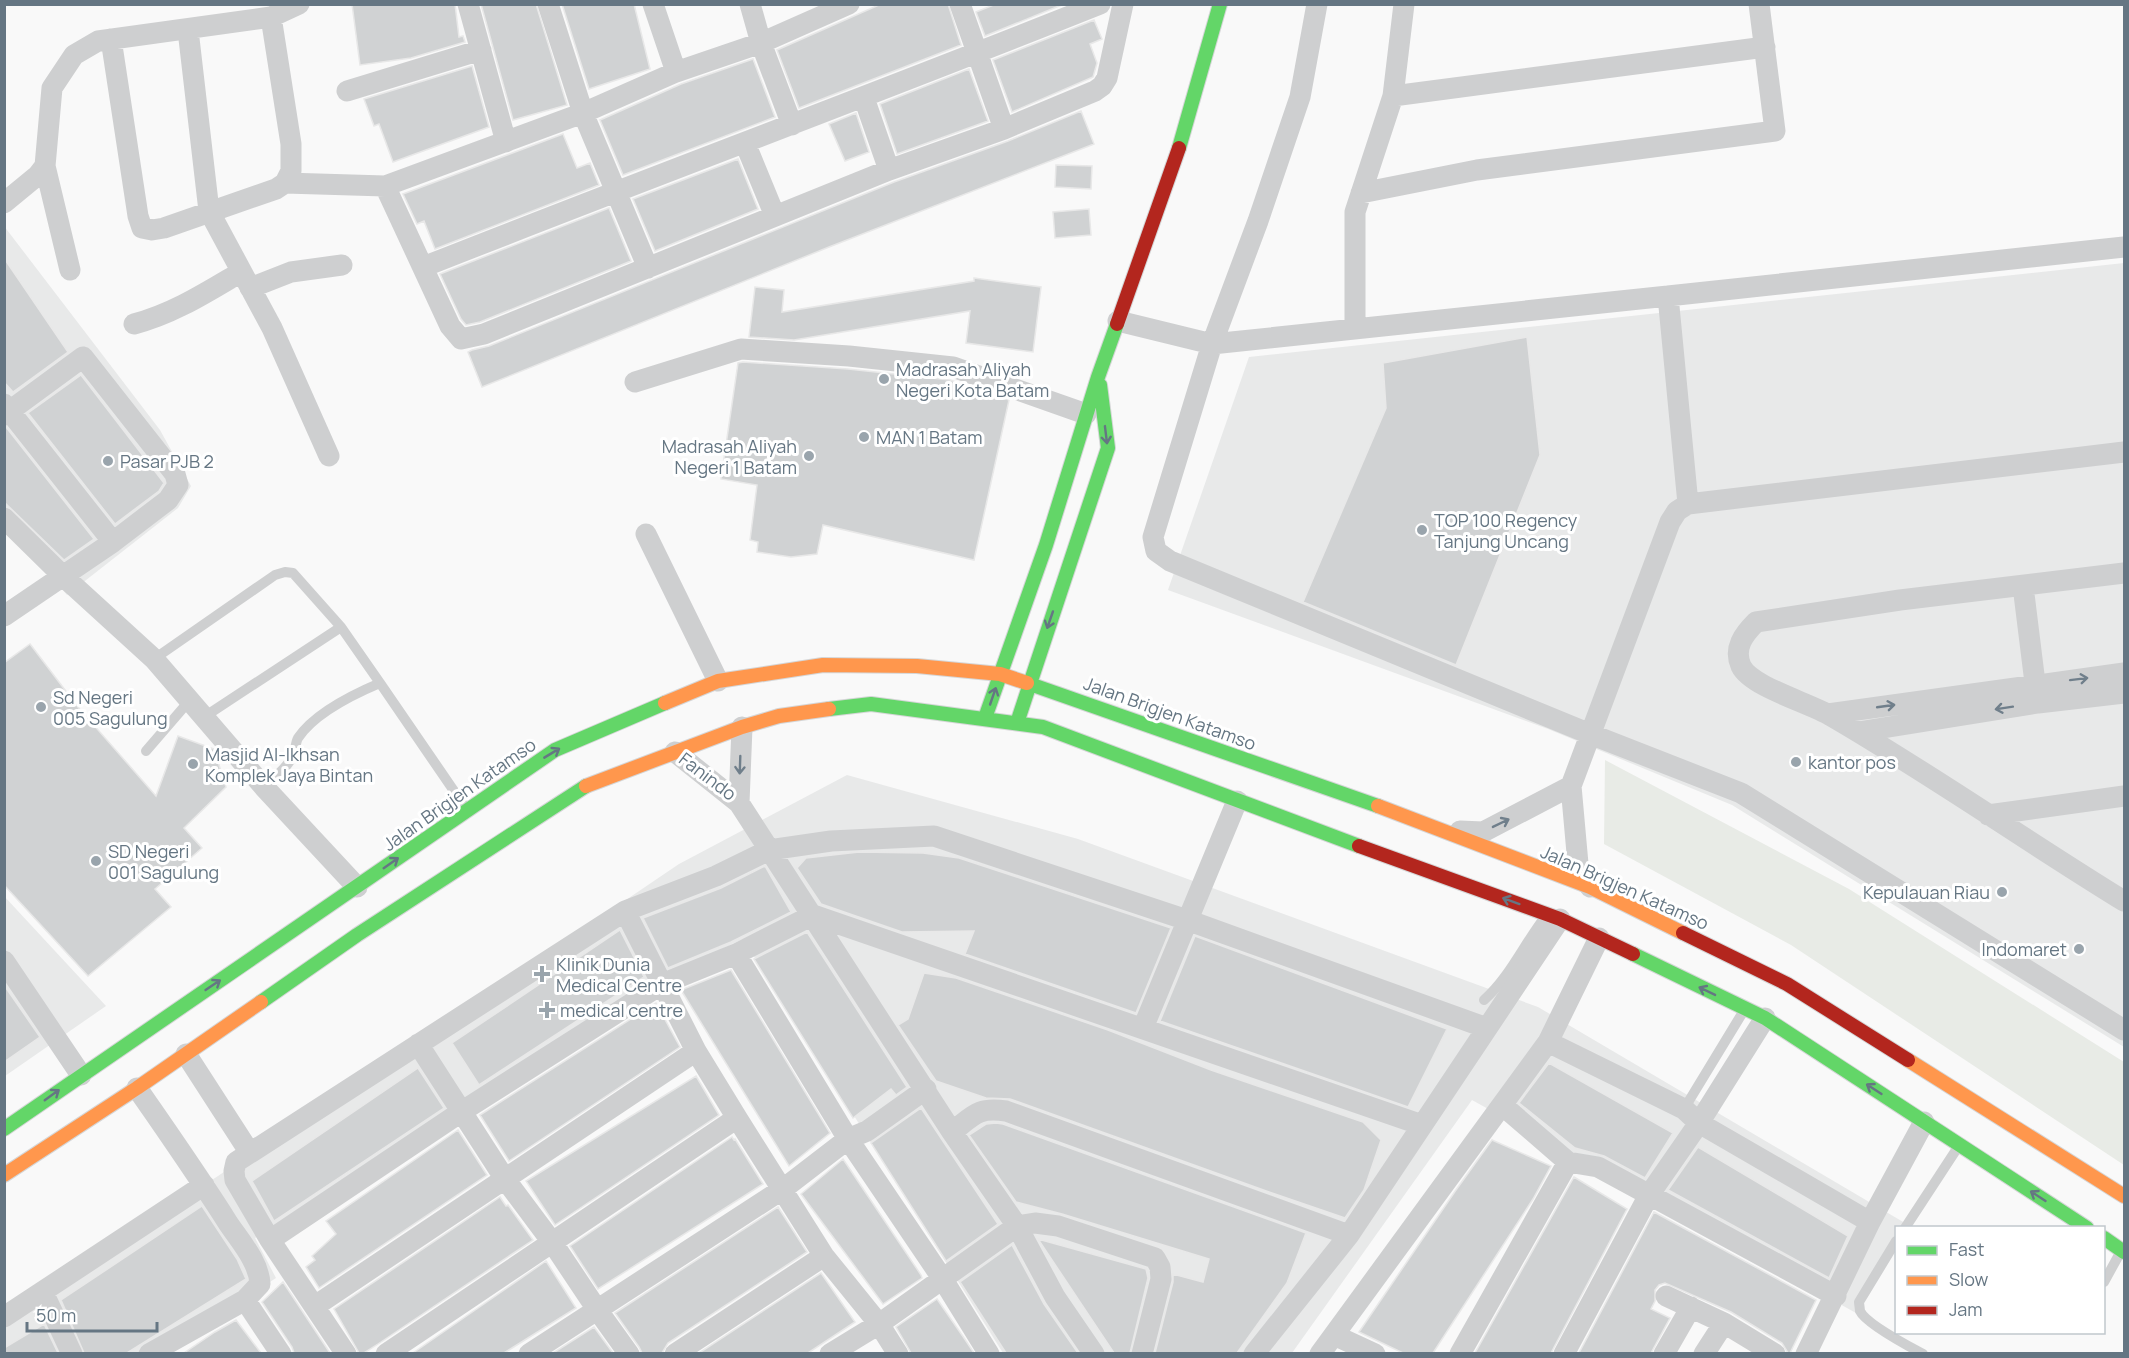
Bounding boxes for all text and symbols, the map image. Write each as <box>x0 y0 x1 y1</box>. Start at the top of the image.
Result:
place label: Madrasah Aliyah Negeri Kota Batam <box>896 357 1049 402</box>
marker: Madrasah Aliyah Negeri Kota Batam <box>877 372 891 386</box>
one-way arrow <box>1101 424 1112 444</box>
place label: MAN 1 Batam <box>876 425 983 449</box>
marker: MAN 1 Batam <box>857 430 871 444</box>
place label: Madrasah Aliyah Negeri 1 Batam <box>662 434 797 479</box>
place label: Pasar PJB 2 <box>120 449 214 473</box>
marker: Madrasah Aliyah Negeri 1 Batam <box>802 449 816 463</box>
marker: Pasar PJB 2 <box>101 454 115 468</box>
place label: TOP 100 Regency Tanjung Uncang <box>1434 508 1578 553</box>
marker: TOP 100 Regency Tanjung Uncang <box>1415 523 1429 537</box>
one-way arrow <box>1044 610 1055 629</box>
street label: Jalan Brigjen Katamso <box>1081 671 1259 755</box>
one-way arrow <box>2069 674 2089 685</box>
place label: Sd Negeri 005 Sagulung <box>53 685 168 730</box>
one-way arrow <box>988 687 999 706</box>
marker: Sd Negeri 005 Sagulung <box>34 700 48 714</box>
one-way arrow <box>1876 700 1896 711</box>
one-way arrow <box>1995 703 2014 714</box>
street label: Jalan Brigjen Katamso <box>378 732 540 856</box>
place label: Masjid Al-Ikhsan Komplek Jaya Bintan <box>205 742 373 787</box>
one-way arrow <box>543 746 560 758</box>
street label: Fanindo <box>675 747 741 805</box>
place label: kantor pos <box>1808 750 1896 774</box>
one-way arrow <box>735 754 746 774</box>
marker: kantor pos <box>1789 755 1803 769</box>
marker: Masjid Al-Ikhsan Komplek Jaya Bintan <box>186 757 200 771</box>
one-way arrow <box>1491 817 1509 829</box>
place label: SD Negeri 001 Sagulung <box>108 839 219 884</box>
street label: Jalan Brigjen Katamso <box>1537 839 1713 935</box>
marker: SD Negeri 001 Sagulung <box>89 854 103 868</box>
one-way arrow <box>382 857 399 869</box>
place label: Kepulauan Riau <box>1863 880 1990 904</box>
marker: Kepulauan Riau <box>1995 885 2009 899</box>
one-way arrow <box>1502 894 1520 905</box>
place label: Indomaret <box>1982 937 2067 961</box>
marker: Indomaret <box>2072 942 2086 956</box>
place label: Klinik Dunia Medical Centre <box>556 952 682 997</box>
marker: Klinik Dunia Medical Centre <box>533 965 551 983</box>
one-way arrow <box>204 979 220 991</box>
one-way arrow <box>1698 985 1716 996</box>
place label: medical centre <box>560 998 683 1022</box>
marker: medical centre <box>538 1001 556 1019</box>
one-way arrow <box>1867 1083 1883 1095</box>
one-way arrow <box>44 1089 60 1101</box>
one-way arrow <box>2030 1189 2047 1201</box>
legend <box>1895 1226 2105 1334</box>
text: Fast <box>1949 1237 1984 1261</box>
text: Slow <box>1949 1267 1989 1291</box>
scale bar <box>27 1295 158 1333</box>
text: Jam <box>1949 1297 1983 1321</box>
text: 50 m <box>36 1303 76 1327</box>

